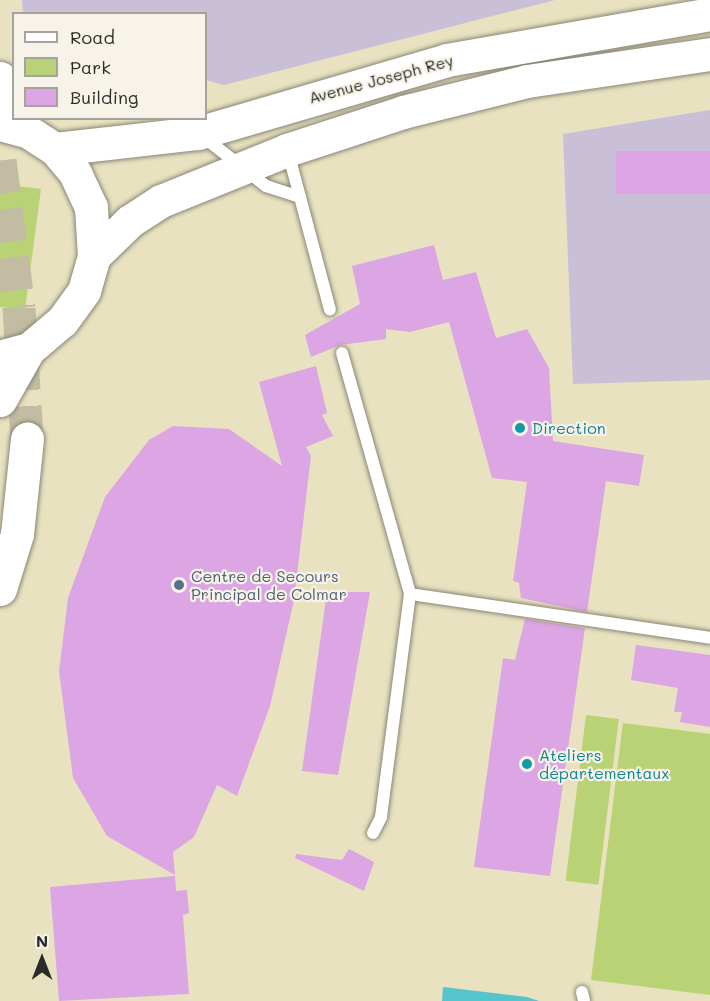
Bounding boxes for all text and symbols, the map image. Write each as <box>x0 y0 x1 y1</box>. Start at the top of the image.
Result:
legend <box>12 12 207 120</box>
text: Road <box>70 25 115 49</box>
street label: Avenue Joseph Rey <box>307 50 455 108</box>
text: Park <box>70 55 111 79</box>
text: Building <box>70 85 138 109</box>
place label: Direction <box>532 418 606 438</box>
marker: Direction <box>513 421 527 435</box>
place label: Centre de Secours Principal de Colmar <box>191 566 347 604</box>
marker: Centre de Secours Principal de Colmar <box>172 578 186 592</box>
place label: Ateliers départementaux <box>539 745 669 783</box>
marker: Ateliers départementaux <box>520 757 534 771</box>
north arrow <box>12 929 72 989</box>
text: N <box>36 930 48 951</box>

